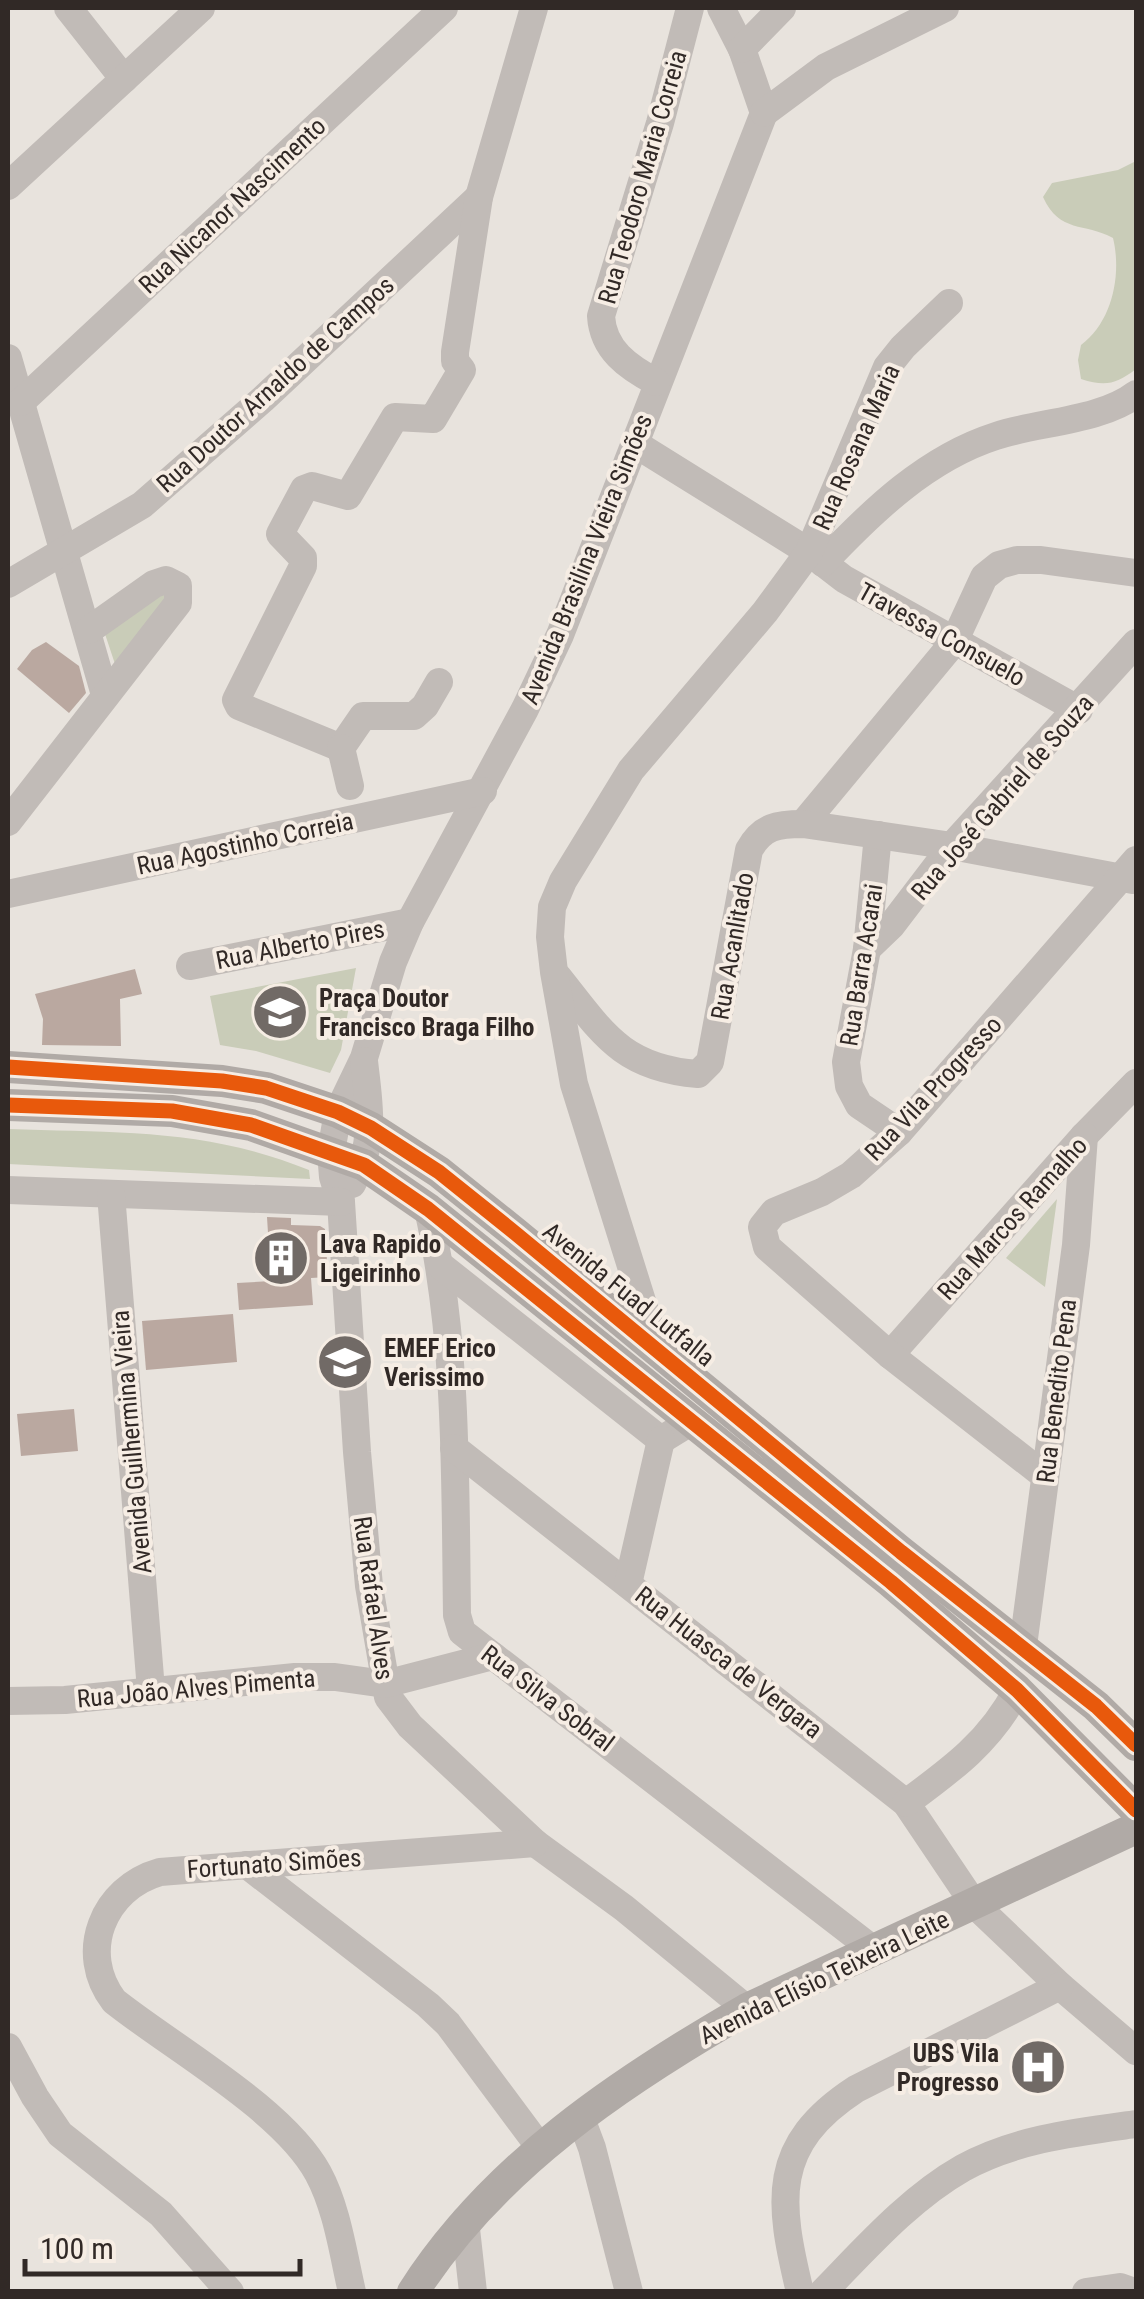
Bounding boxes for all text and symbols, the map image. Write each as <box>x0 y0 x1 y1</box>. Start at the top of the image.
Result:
street label: Rua Teodoro Maria Correia <box>592 47 693 307</box>
street label: Rua Nicanor Nascimento <box>133 111 332 299</box>
street label: Rua Doutor Arnaldo de Campos <box>151 270 400 498</box>
street label: Rua Rosana Maria <box>807 360 906 535</box>
street label: Avenida Brasilina Vieira Simões <box>515 410 658 709</box>
street label: Travessa Consuelo <box>853 577 1030 692</box>
street label: Rua José Gabriel de Souza <box>905 689 1099 906</box>
street label: Rua Agostinho Correia <box>134 806 356 881</box>
street label: Rua Acanlitado <box>705 870 760 1022</box>
street label: Rua Barra Acarai <box>834 882 889 1048</box>
street label: Rua Alberto Pires <box>213 914 387 975</box>
school or university icon: Praça Doutor Francisco Braga Filho <box>250 982 310 1042</box>
place label: Praça Doutor Francisco Braga Filho <box>319 984 535 1042</box>
street label: Rua Vila Progresso <box>859 1010 1008 1167</box>
street label: Rua Marcos Ramalho <box>932 1131 1093 1306</box>
street label: Avenida Fuad Lutfalla <box>537 1216 720 1372</box>
building icon: Lava Rapido Ligeirinho <box>251 1228 311 1288</box>
place label: Lava Rapido Ligeirinho <box>320 1230 441 1288</box>
street label: Rua Benedito Pena <box>1031 1297 1082 1485</box>
street label: Avenida Guilhermina Vieira <box>106 1309 157 1575</box>
school or university icon: EMEF Erico Verissimo <box>315 1332 375 1392</box>
place label: EMEF Erico Verissimo <box>384 1334 496 1392</box>
street label: Rua Rafael Alves <box>348 1514 399 1682</box>
street label: Rua Huasca de Vergara <box>629 1580 828 1744</box>
street label: Rua Silva Sobral <box>476 1639 620 1758</box>
street label: Rua João Alves Pimenta <box>76 1664 316 1713</box>
street label: Fortunato Simões <box>186 1843 362 1884</box>
street label: Avenida Elísio Teixeira Leite <box>695 1904 954 2050</box>
hospital icon: UBS Vila Progresso <box>1008 2037 1068 2097</box>
place label: UBS Vila Progresso <box>897 2039 999 2097</box>
scale bar <box>25 2214 300 2276</box>
text: 100 m <box>40 2231 114 2266</box>

